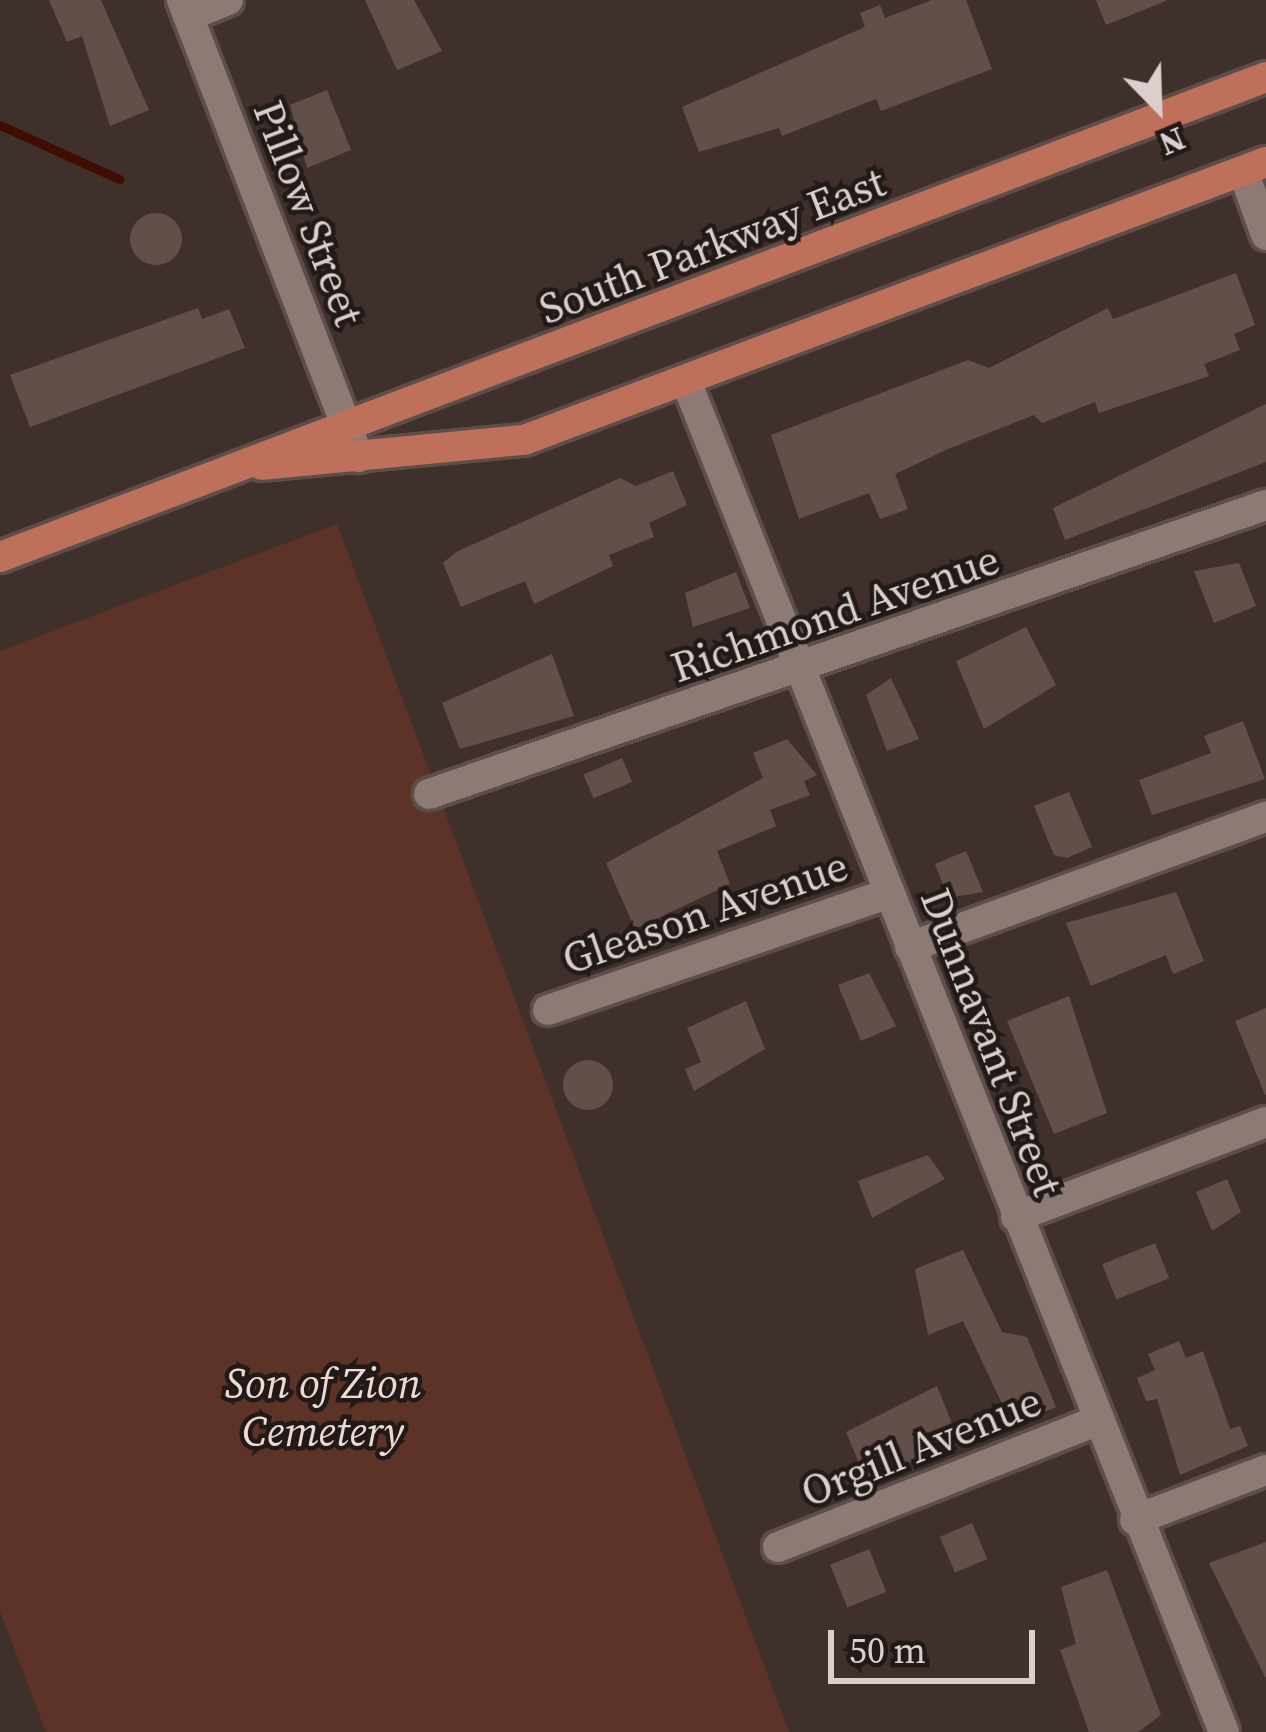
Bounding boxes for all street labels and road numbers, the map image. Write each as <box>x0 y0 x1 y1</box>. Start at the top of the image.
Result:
street label: Pillow Street <box>243 94 375 332</box>
street label: South Parkway East <box>532 156 892 334</box>
street label: Richmond Avenue <box>665 533 1005 693</box>
street label: Gleason Avenue <box>556 840 854 984</box>
street label: Dunnavant Street <box>910 881 1074 1203</box>
street label: Orgill Avenue <box>794 1375 1048 1517</box>

